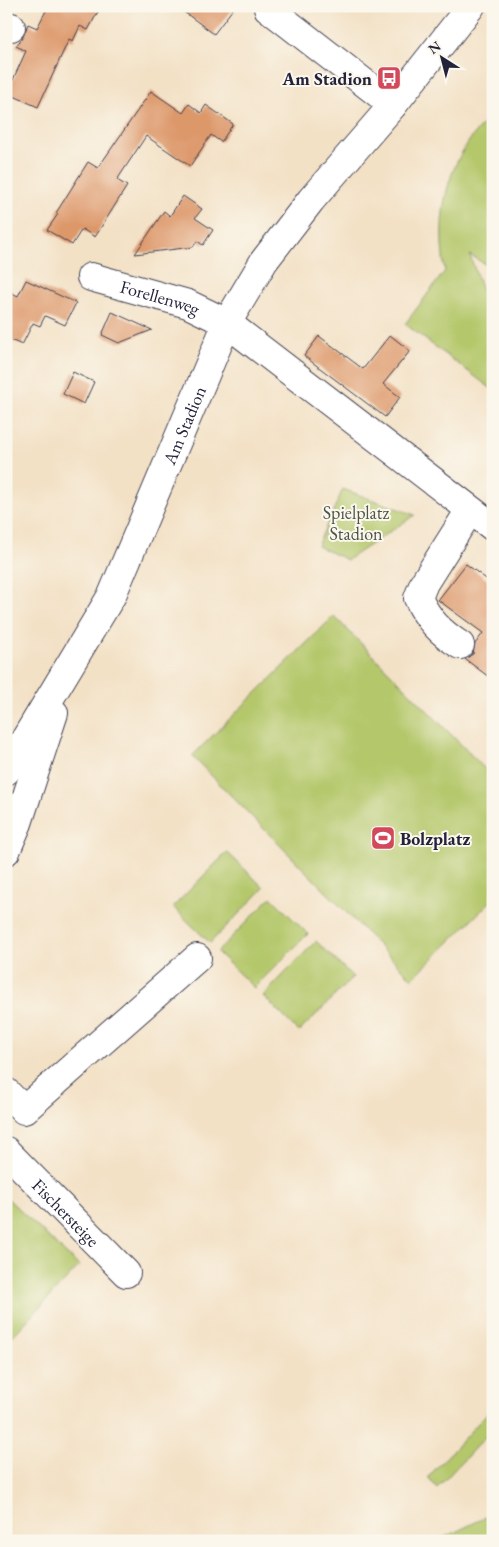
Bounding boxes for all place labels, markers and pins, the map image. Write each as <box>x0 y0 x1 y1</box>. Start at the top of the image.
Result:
bus stop icon: Am Stadion <box>376 65 402 91</box>
place label: Am Stadion <box>281 67 372 90</box>
sports icon: Bolzplatz <box>370 825 396 851</box>
place label: Bolzplatz <box>400 827 470 850</box>

